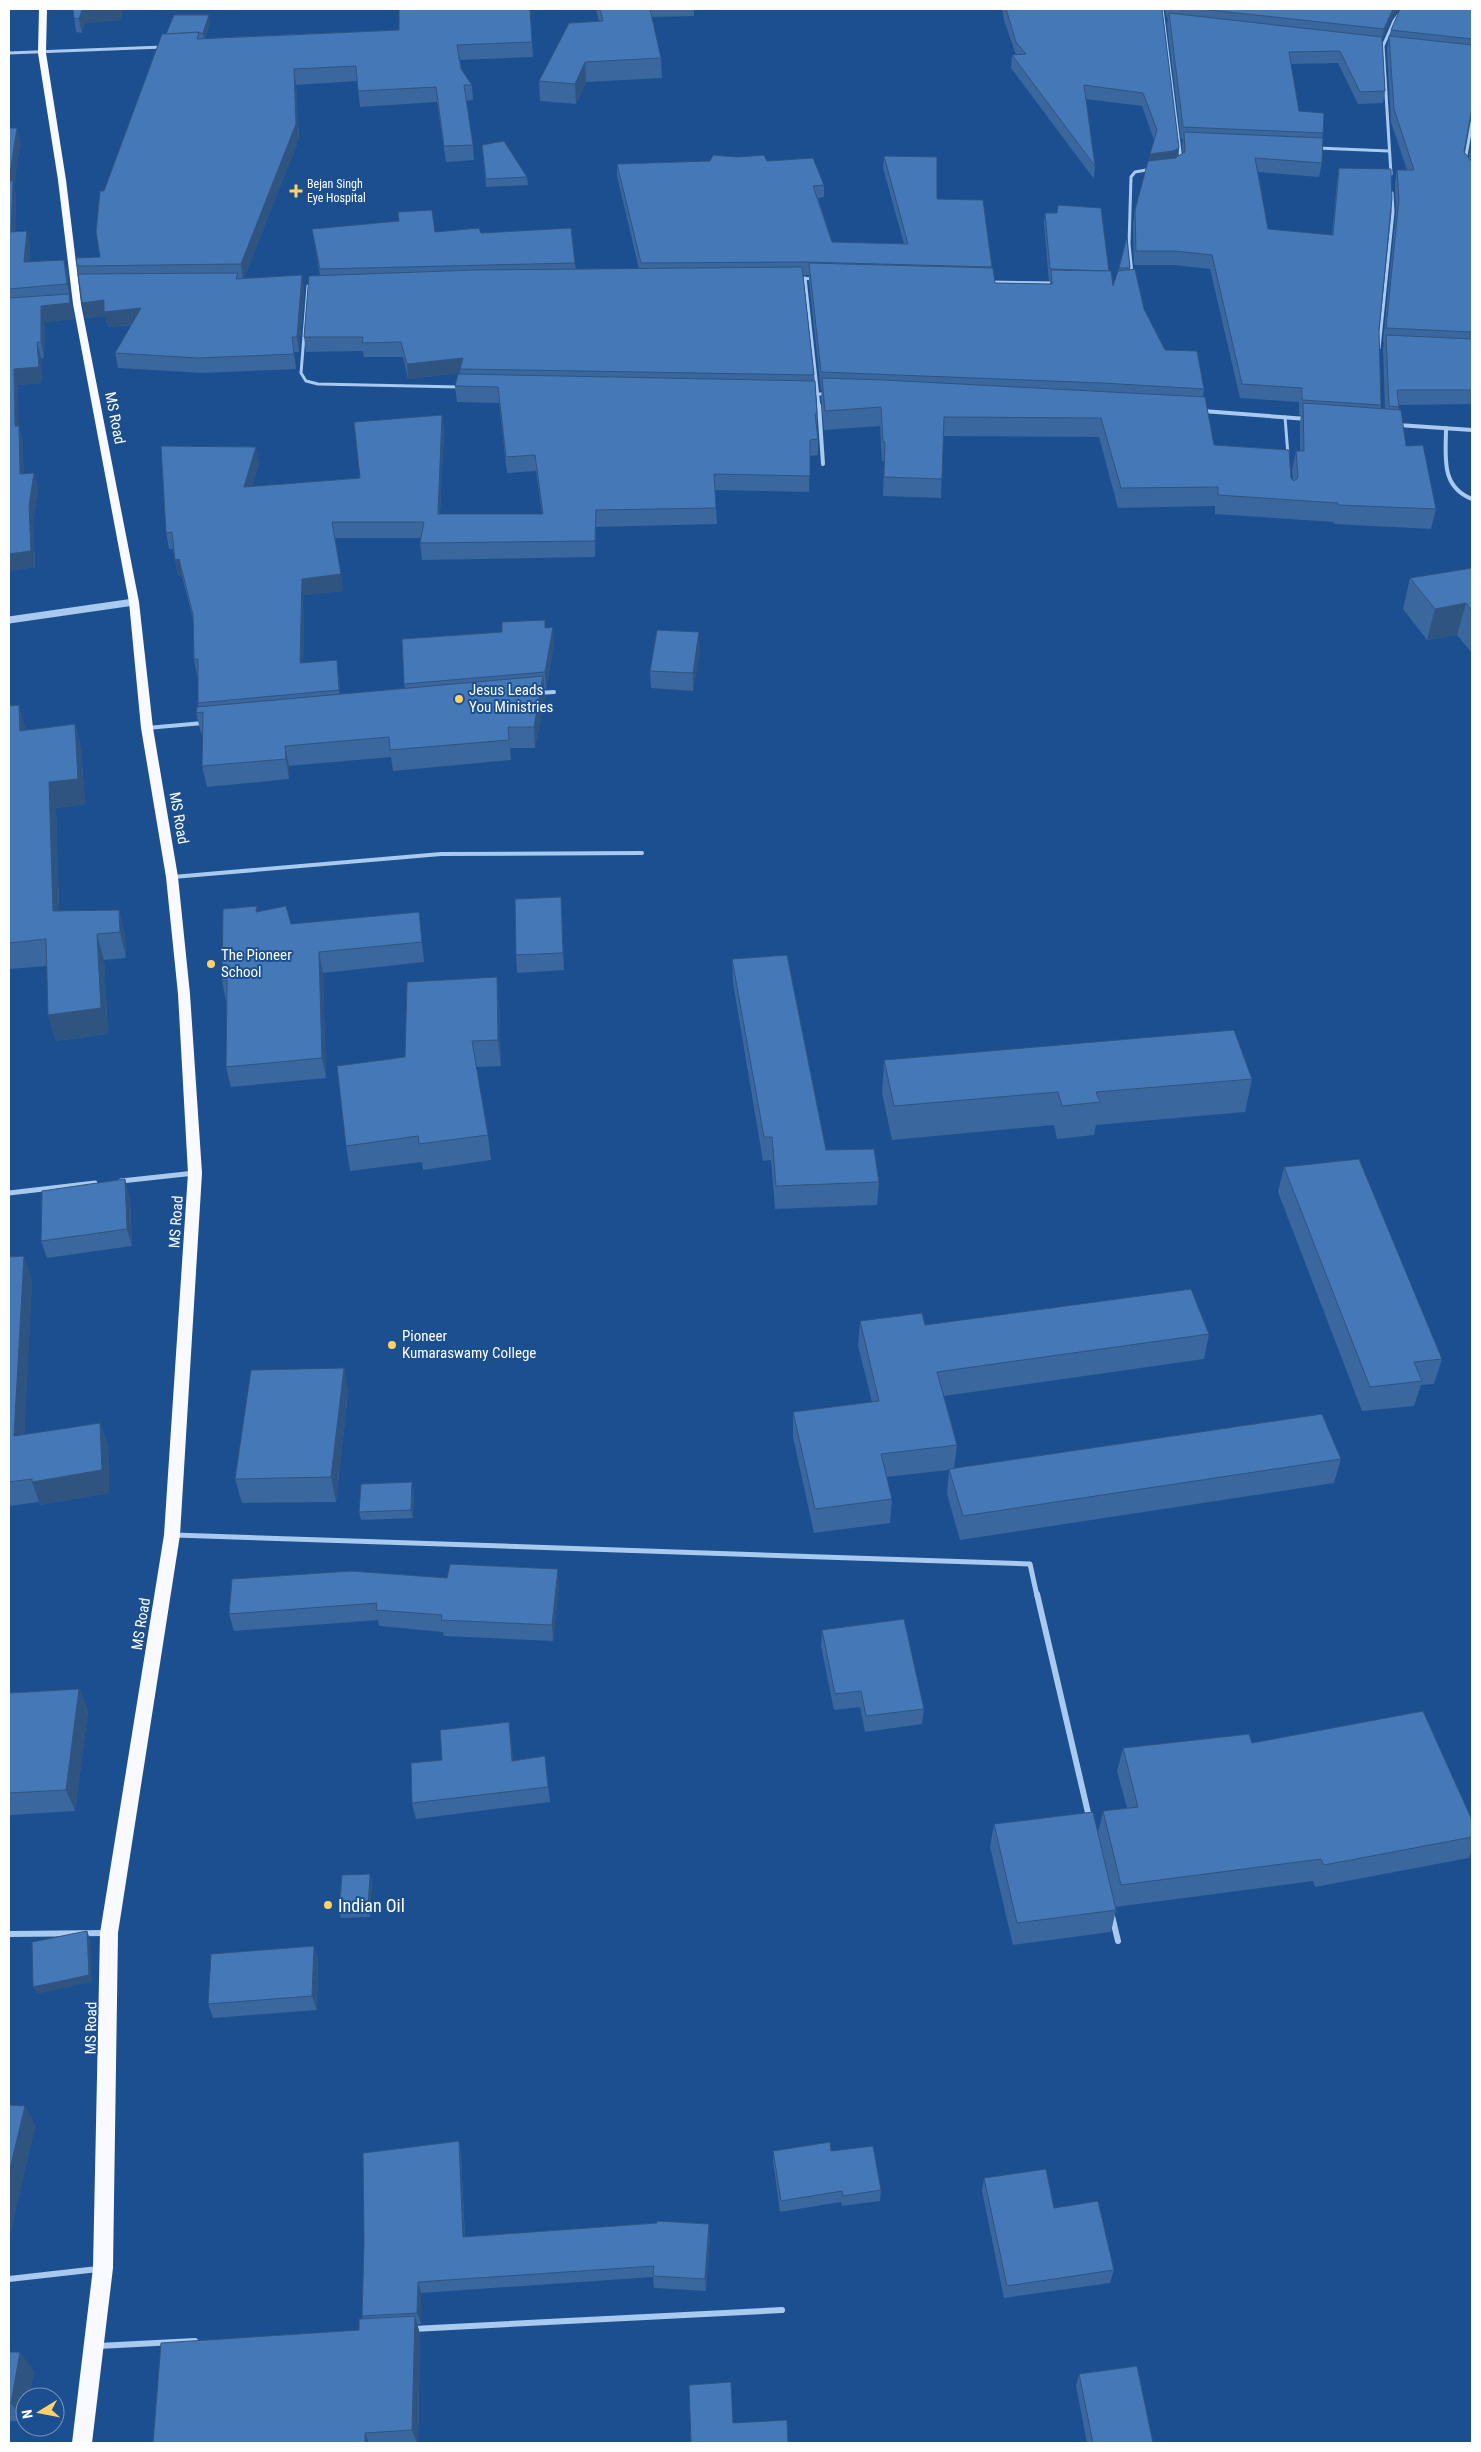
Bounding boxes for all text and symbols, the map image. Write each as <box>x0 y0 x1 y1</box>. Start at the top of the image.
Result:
place label: Bejan Singh Eye Hospital <box>307 177 366 205</box>
marker: Bejan Singh Eye Hospital <box>289 184 303 198</box>
street label: MS Road <box>101 390 129 446</box>
place label: Jesus Leads You Ministries <box>469 681 553 716</box>
marker: Jesus Leads You Ministries <box>453 693 465 705</box>
street label: MS Road <box>166 791 192 845</box>
place label: The Pioneer School <box>221 946 292 981</box>
marker: The Pioneer School <box>205 958 217 970</box>
street label: MS Road <box>165 1195 187 1249</box>
place label: Pioneer Kumaraswamy College <box>402 1327 536 1362</box>
marker: Pioneer Kumaraswamy College <box>386 1339 398 1351</box>
street label: MS Road <box>128 1597 154 1651</box>
place label: Indian Oil <box>338 1895 405 1916</box>
marker: Indian Oil <box>322 1899 334 1911</box>
street label: MS Road <box>82 2002 100 2054</box>
north arrow <box>15 2387 65 2437</box>
text: N <box>19 2409 36 2420</box>

